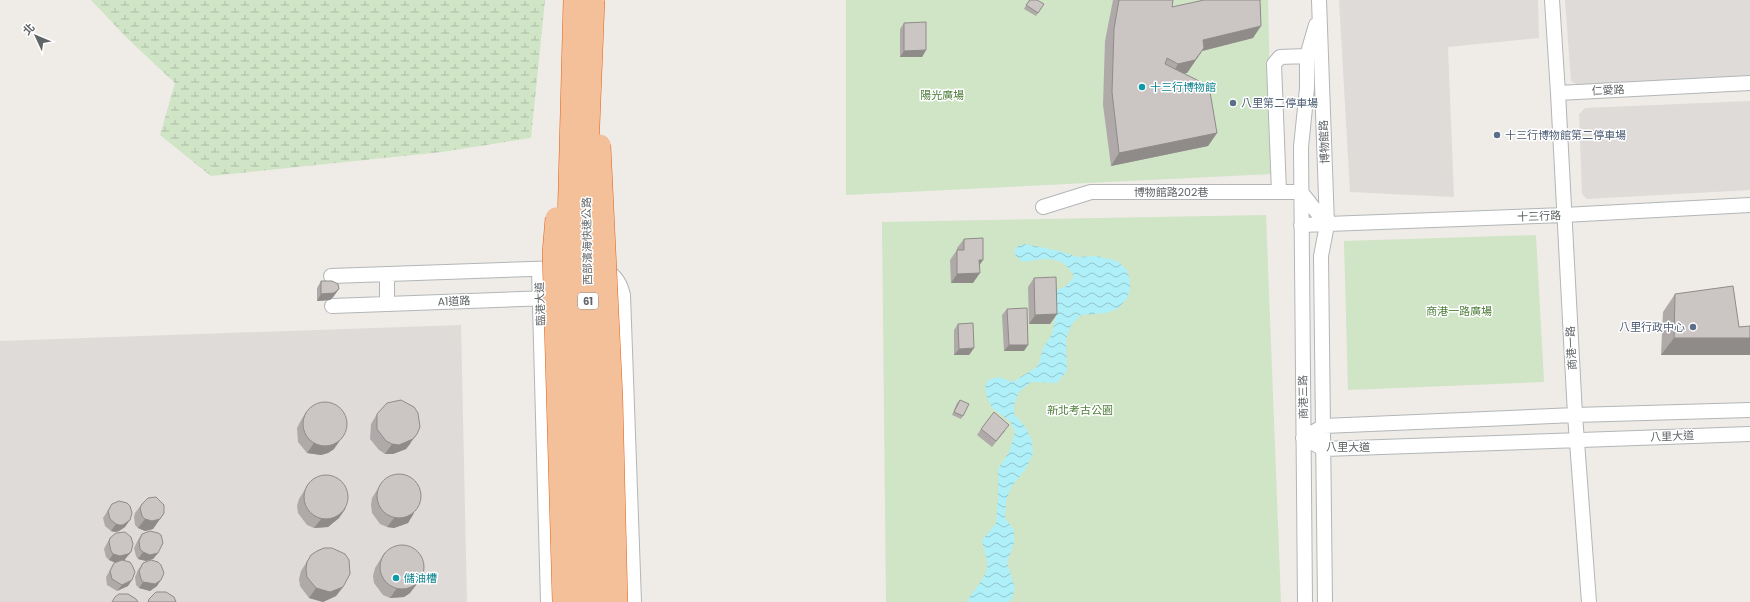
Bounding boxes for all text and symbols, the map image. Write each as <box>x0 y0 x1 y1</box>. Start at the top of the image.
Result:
north arrow <box>16 16 56 56</box>
text: 北 <box>19 20 38 39</box>
place label: 十三行博物館 <box>1150 79 1216 95</box>
street label: 仁愛路 <box>1591 81 1625 99</box>
marker: 十三行博物館 <box>1137 82 1147 92</box>
park label: 陽光廣場 <box>920 87 964 103</box>
place label: 八里第二停車場 <box>1241 95 1318 111</box>
marker: 八里第二停車場 <box>1228 98 1238 108</box>
street label: 博物館路 <box>1315 120 1333 164</box>
place label: 十三行博物館第二停車場 <box>1505 127 1626 143</box>
marker: 十三行博物館第二停車場 <box>1492 130 1502 140</box>
street label: 博物館路202巷 <box>1134 184 1208 200</box>
street label: 西部濱海快速公路 <box>578 197 596 285</box>
street label: 十三行路 <box>1517 207 1561 225</box>
street label: 臨港大道 <box>531 282 549 326</box>
street label: A1道路 <box>437 292 471 310</box>
road number: 61 <box>578 293 598 309</box>
park label: 商港一路廣場 <box>1426 303 1492 319</box>
place label: 八里行政中心 <box>1619 319 1685 335</box>
marker: 八里行政中心 <box>1688 322 1698 332</box>
street label: 商港一路 <box>1562 326 1580 370</box>
street label: 商港三路 <box>1295 375 1311 419</box>
park label: 新北考古公園 <box>1047 402 1113 418</box>
street label: 八里大道 <box>1650 427 1694 445</box>
street label: 八里大道 <box>1326 439 1370 455</box>
place label: 儲油槽 <box>404 570 437 586</box>
marker: 儲油槽 <box>391 573 401 583</box>

